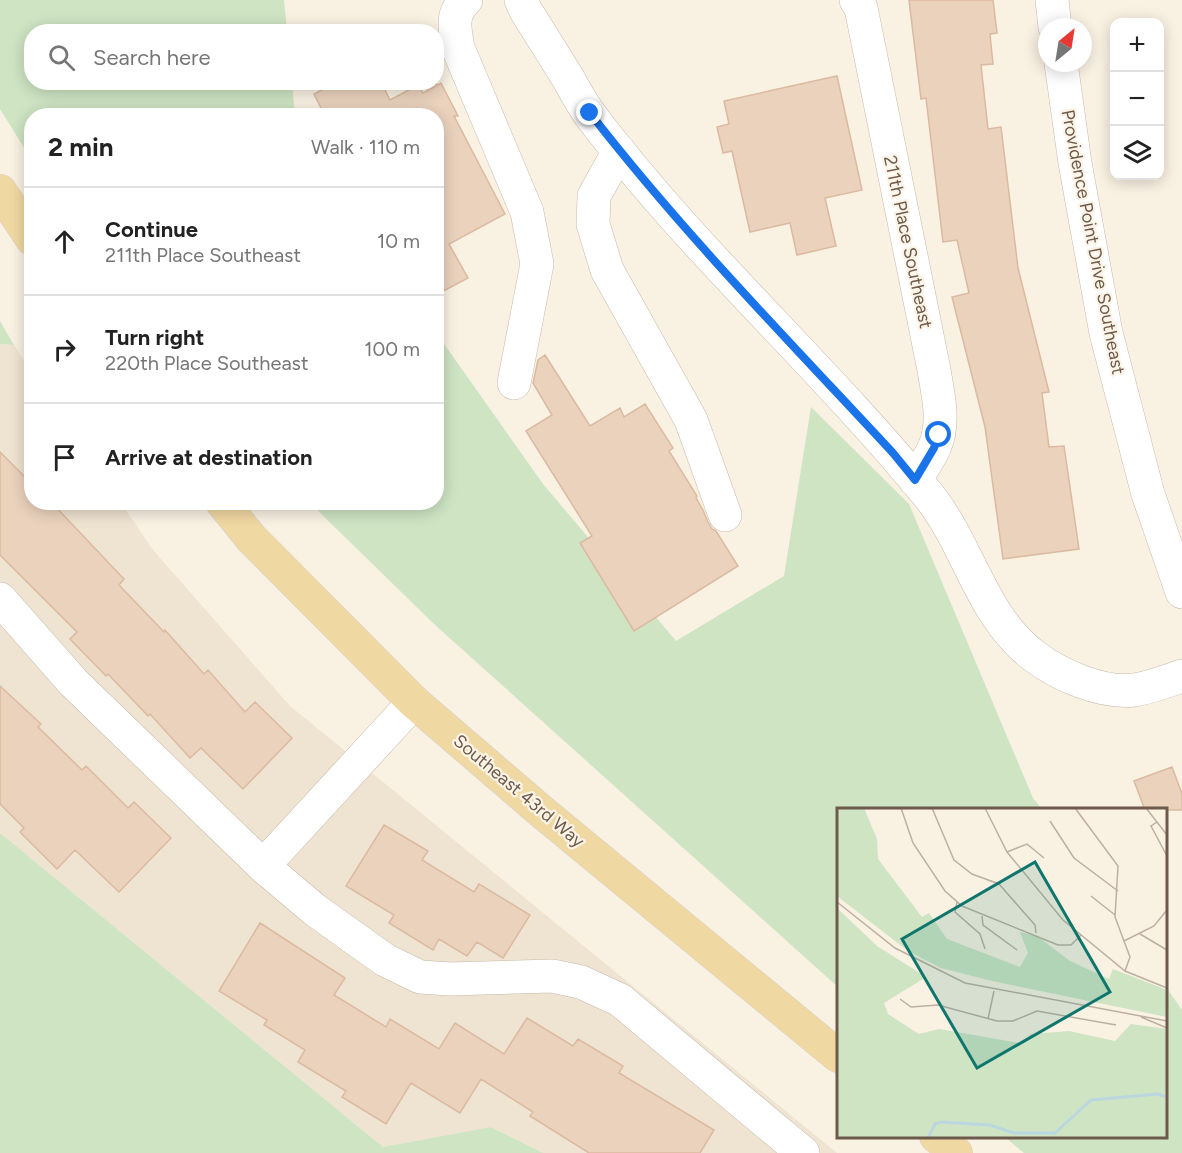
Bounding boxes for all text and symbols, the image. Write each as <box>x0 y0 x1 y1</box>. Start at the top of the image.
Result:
north arrow <box>1038 18 1092 72</box>
map controls <box>1110 18 1164 180</box>
button: + <box>1110 18 1164 72</box>
search box <box>24 24 444 90</box>
icon: search <box>45 41 78 74</box>
text: Search here <box>93 44 211 71</box>
button: − <box>1110 72 1164 126</box>
route end <box>576 99 602 125</box>
street label: Providence Point Drive Southeast <box>1056 108 1130 377</box>
button: layers <box>1110 126 1164 180</box>
text: 2 min <box>48 131 114 163</box>
text: Walk · 110 m <box>311 135 420 159</box>
street label: 211th Place Southeast <box>879 153 937 331</box>
text: Continue <box>105 216 198 243</box>
icon: ahead <box>48 225 81 258</box>
text: 10 m <box>377 229 420 253</box>
text: 211th Place Southeast <box>105 243 301 267</box>
text: Turn right <box>105 324 204 351</box>
icon: right <box>48 333 81 366</box>
text: 100 m <box>364 337 420 361</box>
text: 220th Place Southeast <box>105 351 308 375</box>
route start <box>925 421 951 447</box>
icon: arrive <box>48 441 81 474</box>
text: Arrive at destination <box>105 444 313 471</box>
street label: Southeast 43rd Way <box>449 730 589 853</box>
inset map <box>837 808 1167 1138</box>

